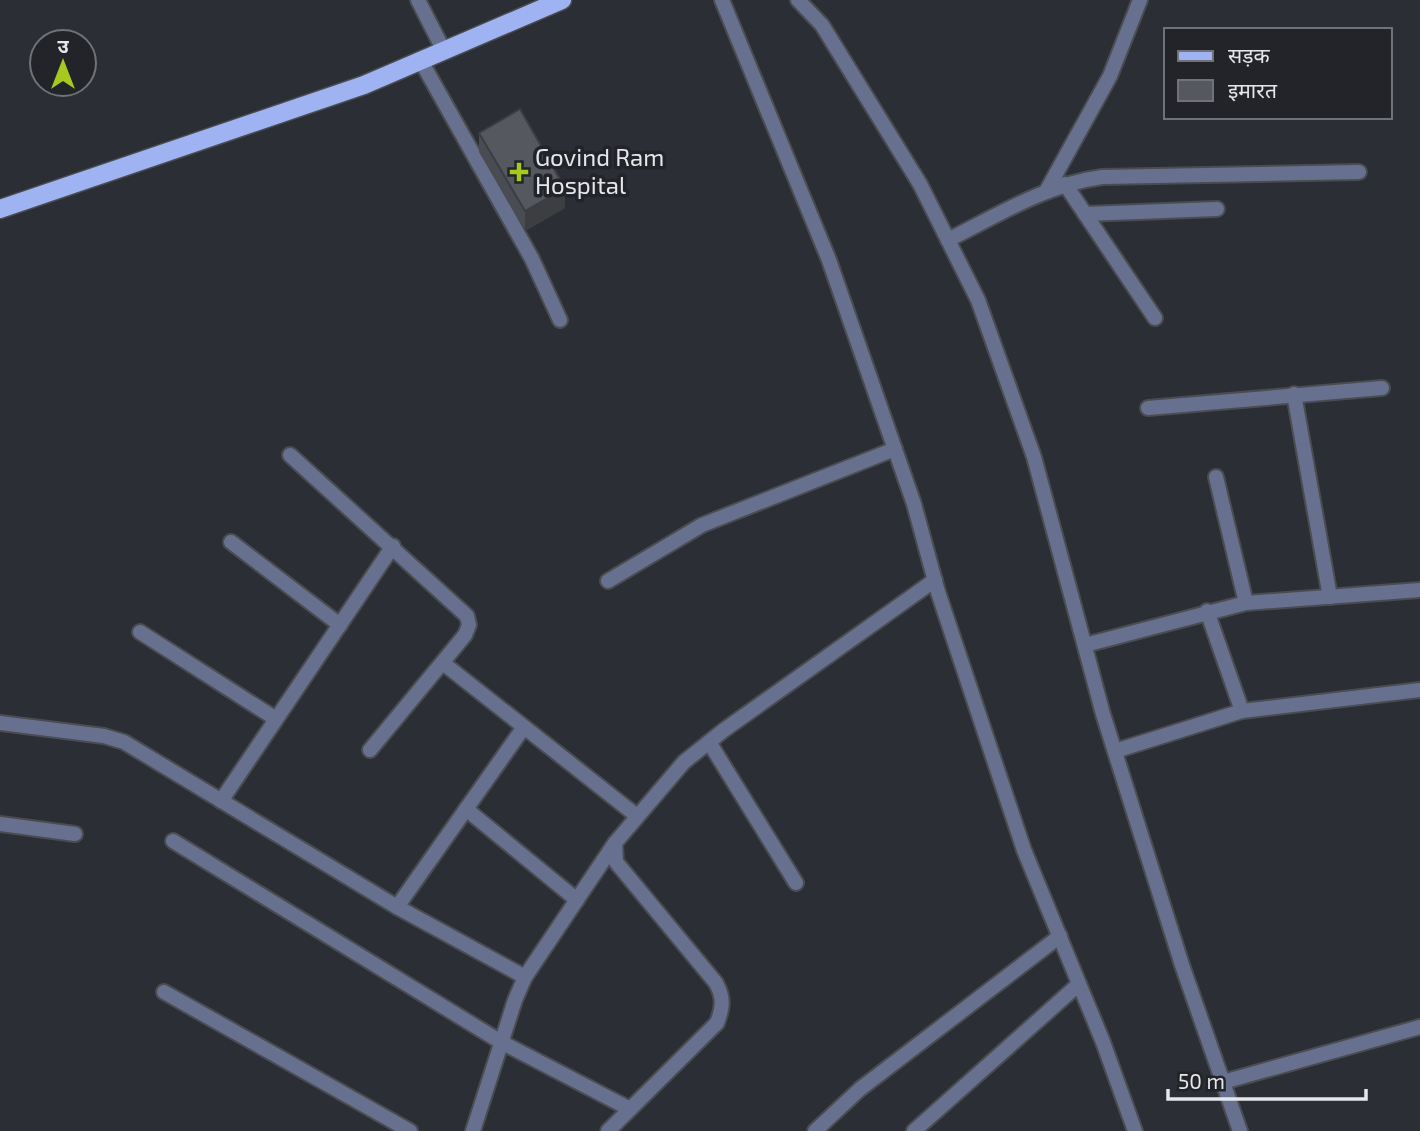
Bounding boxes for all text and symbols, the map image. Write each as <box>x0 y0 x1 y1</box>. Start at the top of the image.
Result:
north arrow <box>28 28 98 98</box>
legend <box>1164 28 1392 119</box>
text: उ <box>57 34 69 57</box>
text: सड़क <box>1228 42 1270 67</box>
text: इमारत <box>1228 77 1278 102</box>
place label: Govind Ram Hospital <box>535 142 664 199</box>
marker: Govind Ram Hospital <box>509 162 529 182</box>
scale bar <box>1168 1058 1366 1102</box>
text: 50 m <box>1178 1068 1225 1093</box>

